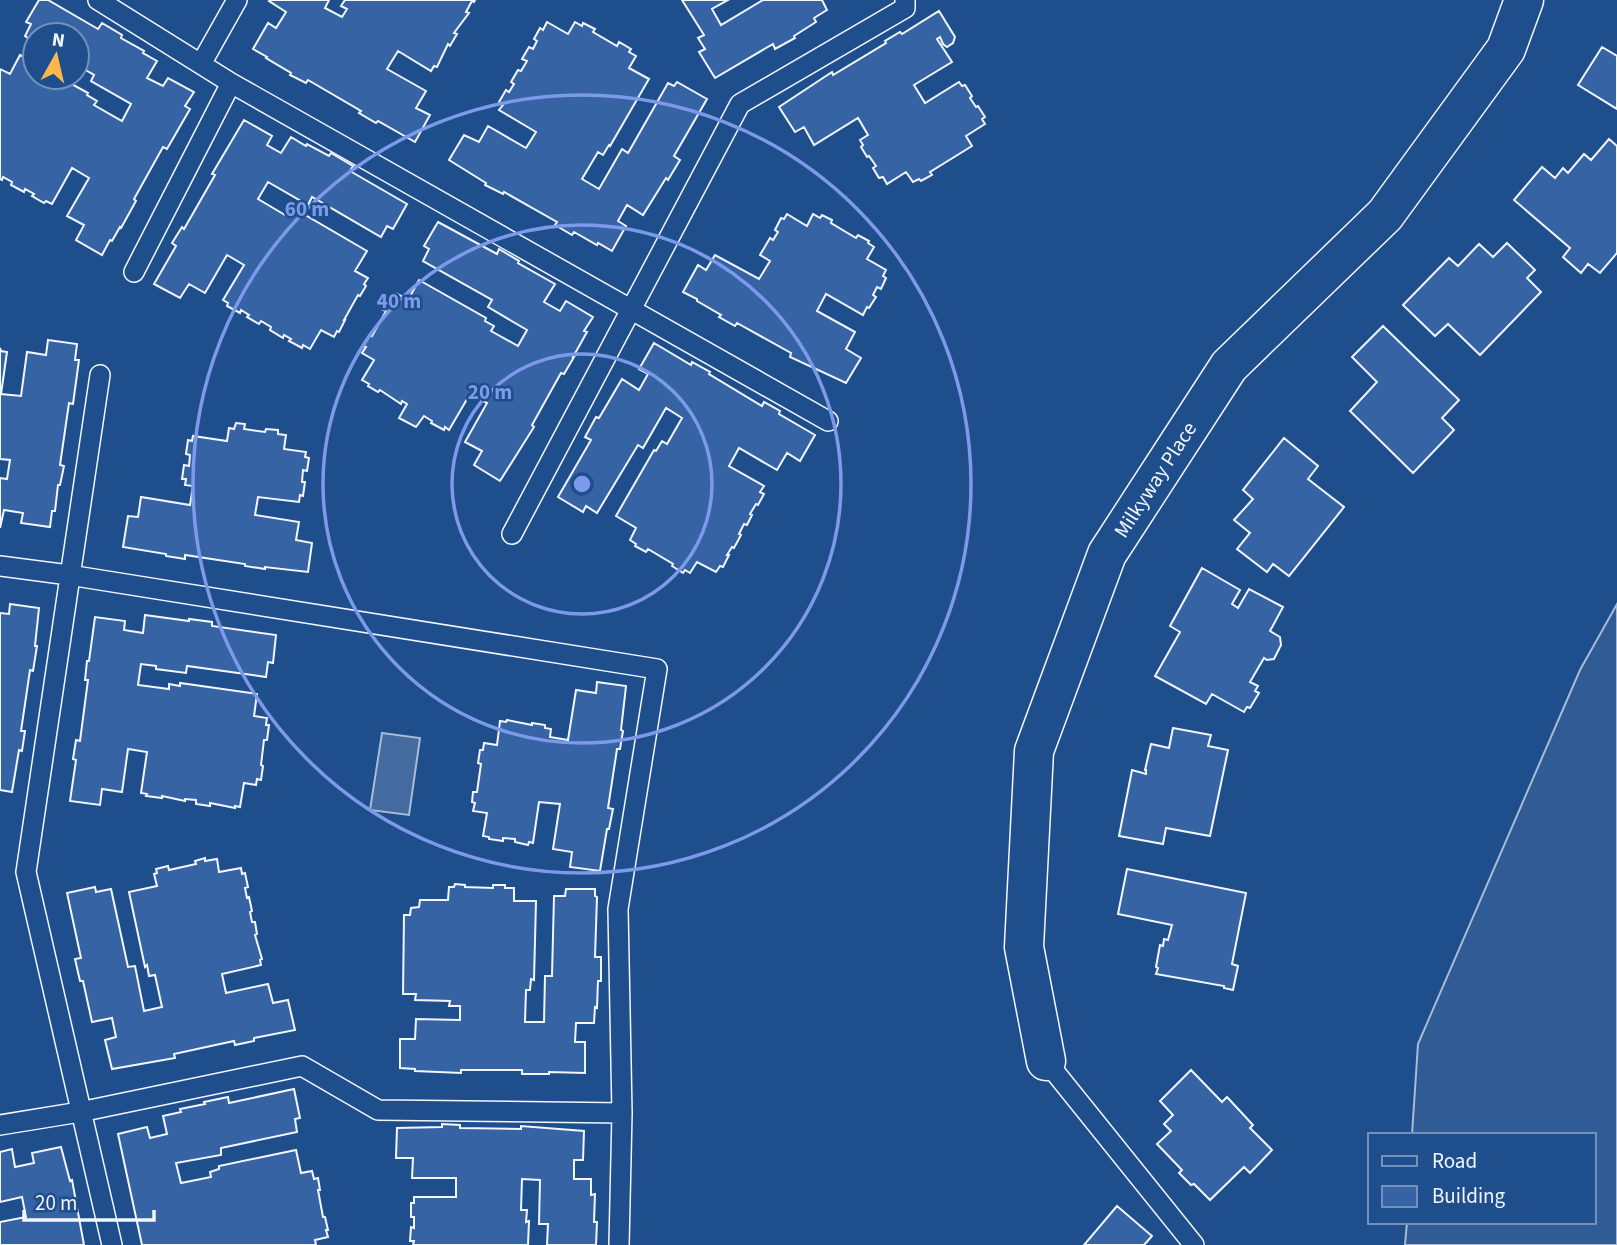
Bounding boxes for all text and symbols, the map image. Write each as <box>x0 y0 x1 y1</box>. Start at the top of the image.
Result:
north arrow <box>21 21 91 91</box>
text: N <box>50 26 66 55</box>
text: 60 m <box>285 194 329 224</box>
text: 40 m <box>377 286 421 316</box>
text: 20 m <box>468 377 512 407</box>
street label: Milkyway Place <box>1106 416 1204 544</box>
centre of rings <box>570 472 594 496</box>
legend <box>1368 1133 1596 1224</box>
text: Road <box>1432 1146 1477 1176</box>
scale bar <box>24 1178 154 1222</box>
text: Building <box>1432 1181 1506 1211</box>
text: 20 m <box>35 1188 77 1218</box>

